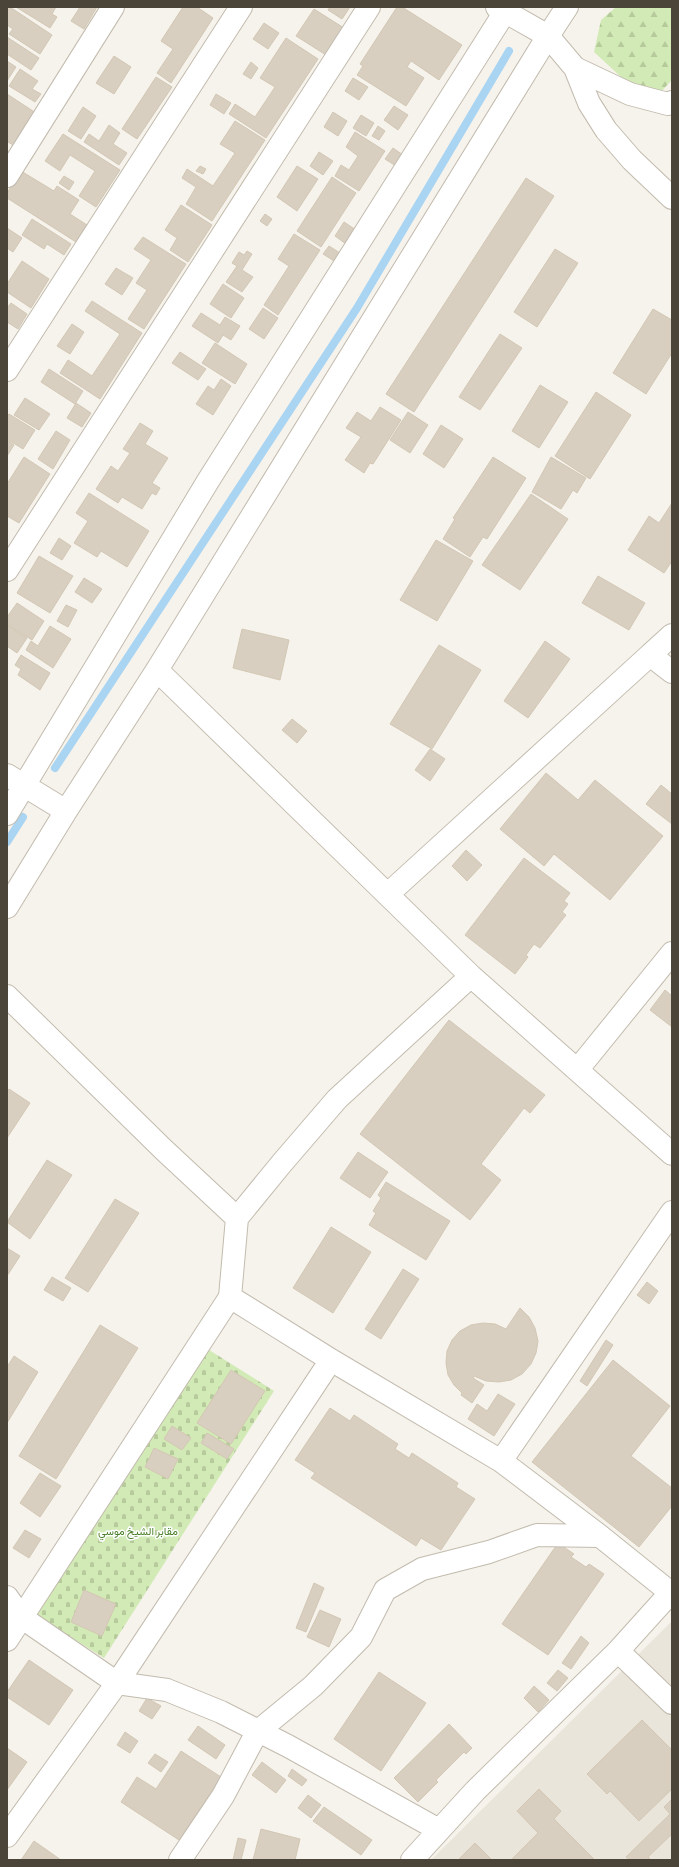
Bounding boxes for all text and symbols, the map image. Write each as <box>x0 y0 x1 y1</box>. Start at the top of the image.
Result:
park label: مقابر الشيخ موسي <box>98 1524 178 1541</box>

